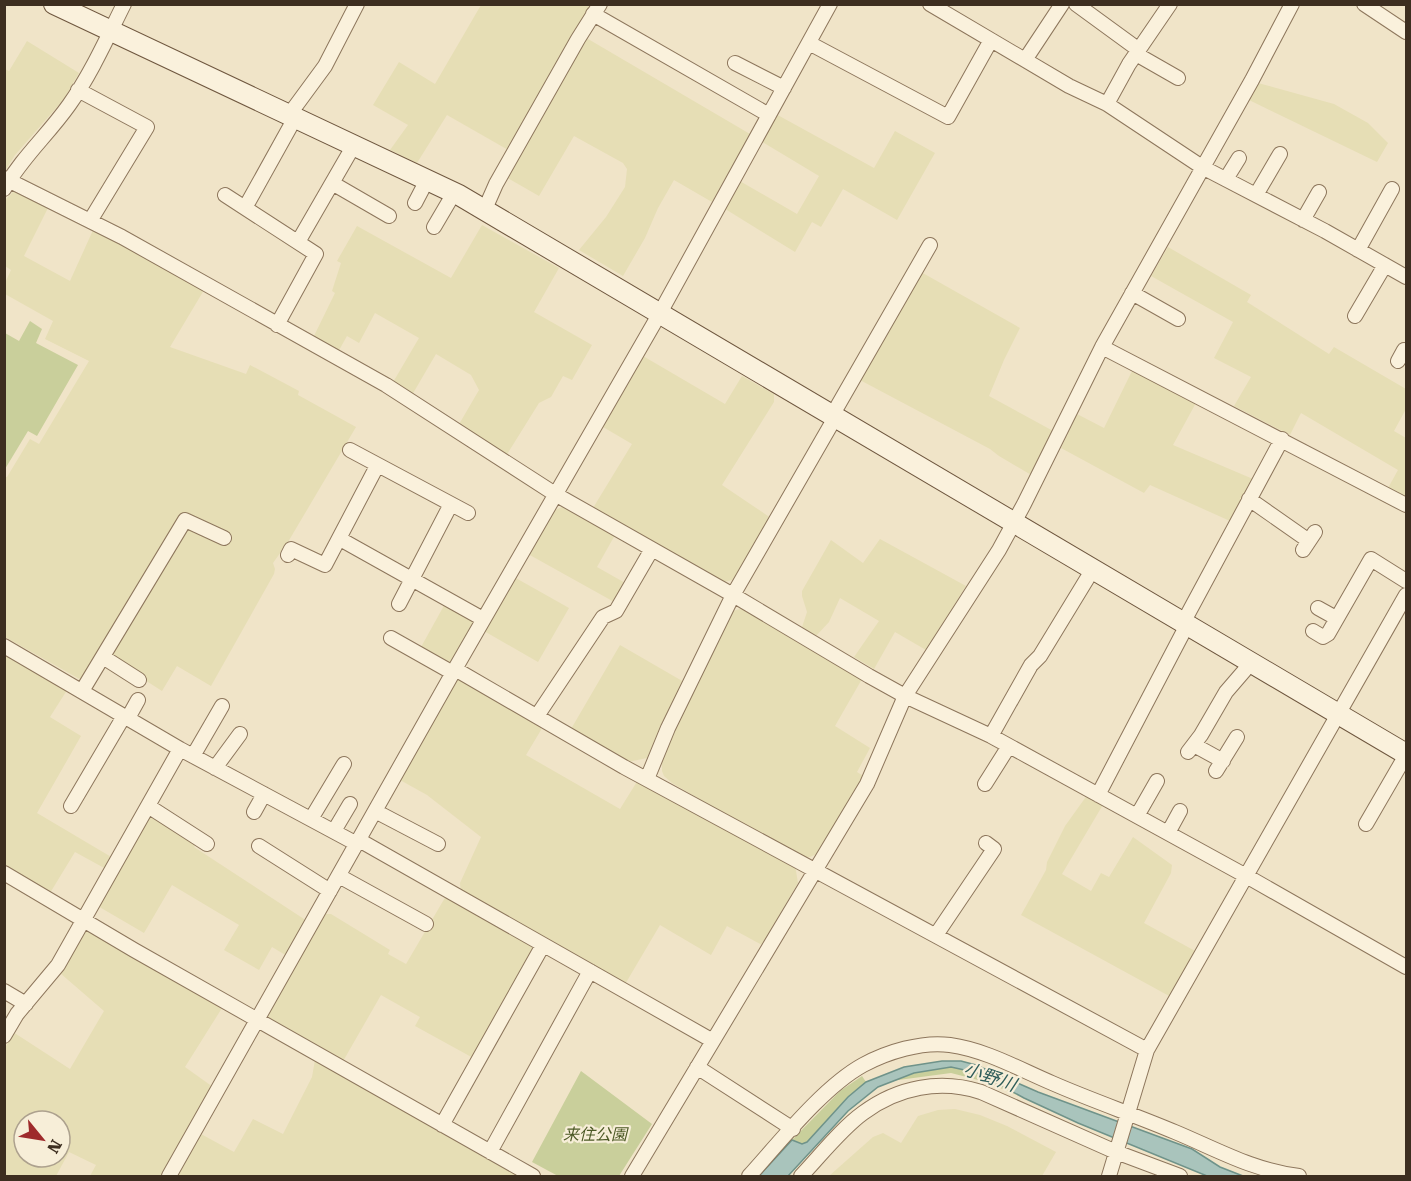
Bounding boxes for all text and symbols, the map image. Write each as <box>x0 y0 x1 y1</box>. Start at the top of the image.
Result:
water label: 小野川 <box>961 1058 1021 1096</box>
north arrow <box>12 1109 72 1169</box>
park label: 来住公園 <box>563 1125 629 1144</box>
text: N <box>43 1136 66 1156</box>

